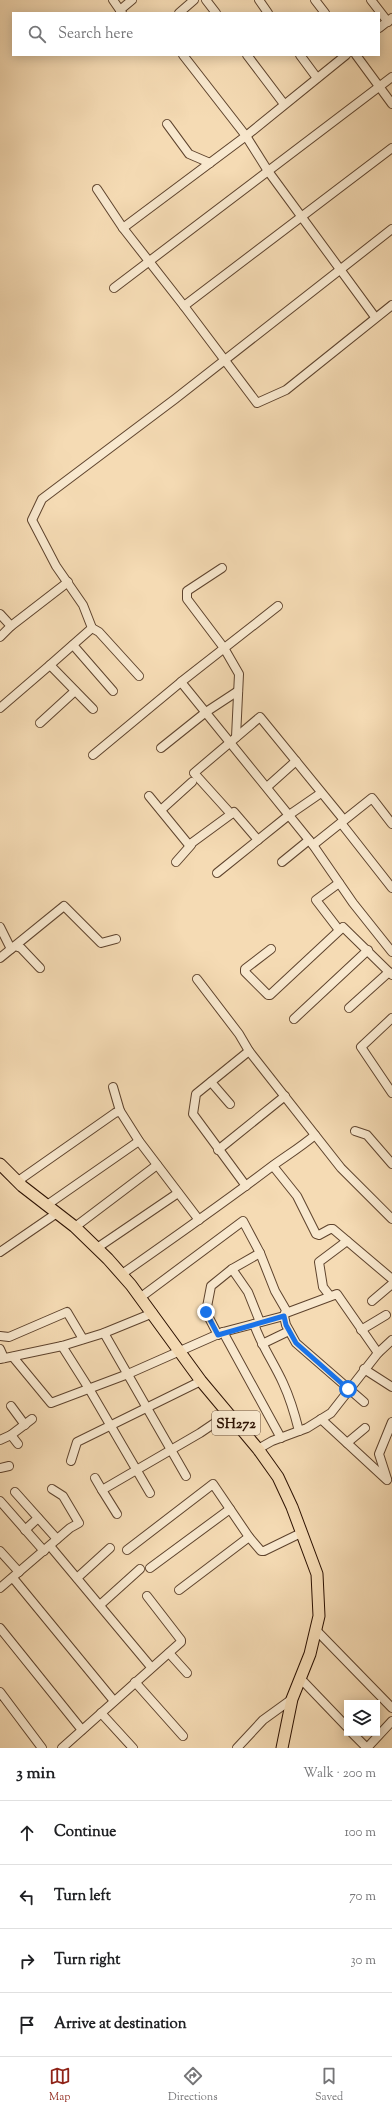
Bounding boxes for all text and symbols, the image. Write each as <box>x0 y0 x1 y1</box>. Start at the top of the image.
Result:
search box <box>12 12 380 56</box>
icon: search <box>26 23 48 45</box>
text: Search here <box>58 24 133 45</box>
route end <box>197 1303 215 1321</box>
route start <box>339 1380 357 1398</box>
road number: SH272 <box>212 1411 260 1435</box>
map controls <box>344 1700 380 1736</box>
button: layers <box>344 1700 380 1736</box>
text: 3 min <box>16 1762 55 1786</box>
text: Walk · 200 m <box>303 1765 376 1783</box>
icon: ahead <box>16 1822 38 1844</box>
text: Continue <box>54 1822 116 1843</box>
text: 100 m <box>344 1824 376 1842</box>
icon: left <box>16 1886 38 1908</box>
text: Turn left <box>54 1886 111 1907</box>
text: 70 m <box>349 1888 376 1906</box>
icon: right <box>16 1950 38 1972</box>
text: Turn right <box>54 1950 120 1971</box>
text: 30 m <box>350 1952 376 1970</box>
icon: arrive <box>16 2014 38 2036</box>
text: Arrive at destination <box>54 2014 187 2035</box>
tab: Map <box>49 2065 71 2105</box>
tab: Directions <box>168 2065 218 2105</box>
tab: Saved <box>315 2065 343 2105</box>

